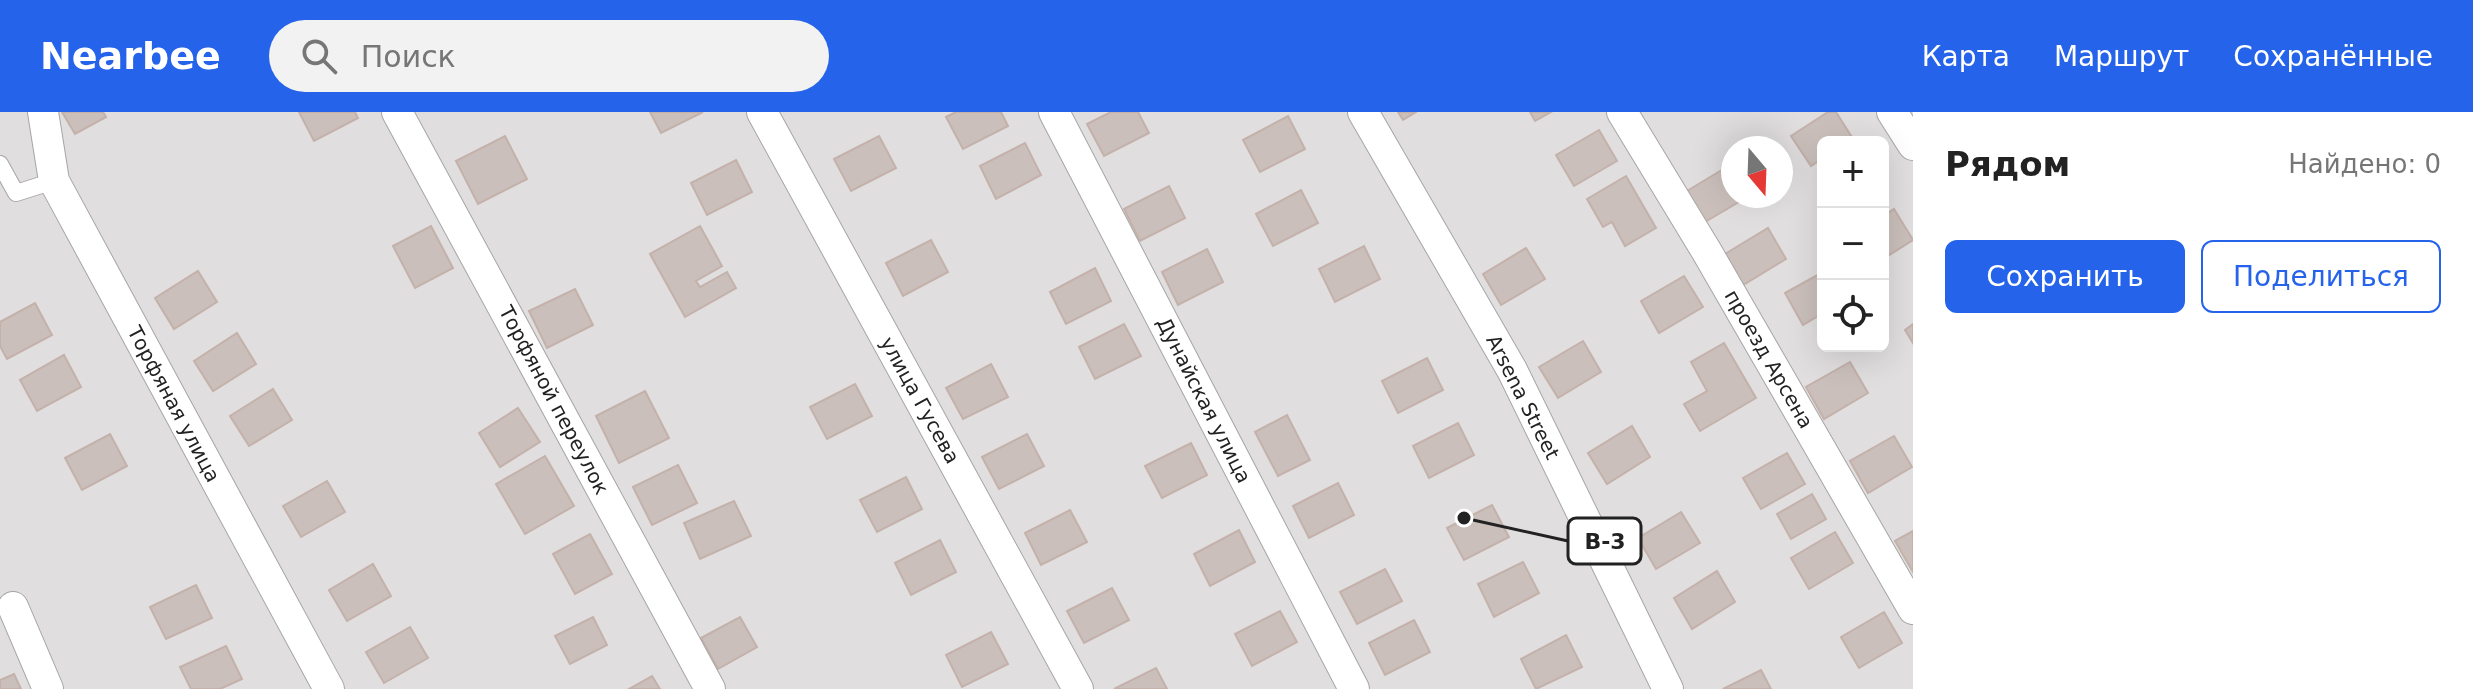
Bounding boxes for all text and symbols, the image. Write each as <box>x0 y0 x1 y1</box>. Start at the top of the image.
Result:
search box <box>269 20 829 92</box>
text: Nearbee <box>40 34 221 78</box>
icon: search <box>297 34 341 78</box>
text: Поиск <box>361 39 456 74</box>
text: Карта <box>1922 40 2010 73</box>
text: Маршрут <box>2054 40 2189 73</box>
text: Сохранённые <box>2233 40 2433 73</box>
north arrow <box>1721 136 1793 208</box>
map controls <box>1817 136 1889 352</box>
button: + <box>1817 136 1889 208</box>
text: Рядом <box>1945 144 2070 184</box>
text: Найдено: 0 <box>2288 149 2441 179</box>
button: − <box>1817 208 1889 280</box>
button: Сохранить <box>1945 240 2185 313</box>
button: Поделиться <box>2201 240 2441 313</box>
button: locate <box>1817 280 1889 352</box>
street label: проезд Арсена <box>1720 285 1818 433</box>
street label: Торфяной переулок <box>494 301 614 498</box>
street label: Дунайская улица <box>1152 313 1256 487</box>
street label: Торфяная улица <box>122 321 225 486</box>
street label: Arsena Street <box>1481 331 1565 463</box>
street label: улица Гусева <box>875 332 965 468</box>
callout: В-3 <box>1568 518 1641 564</box>
text: В-3 <box>1584 529 1626 554</box>

